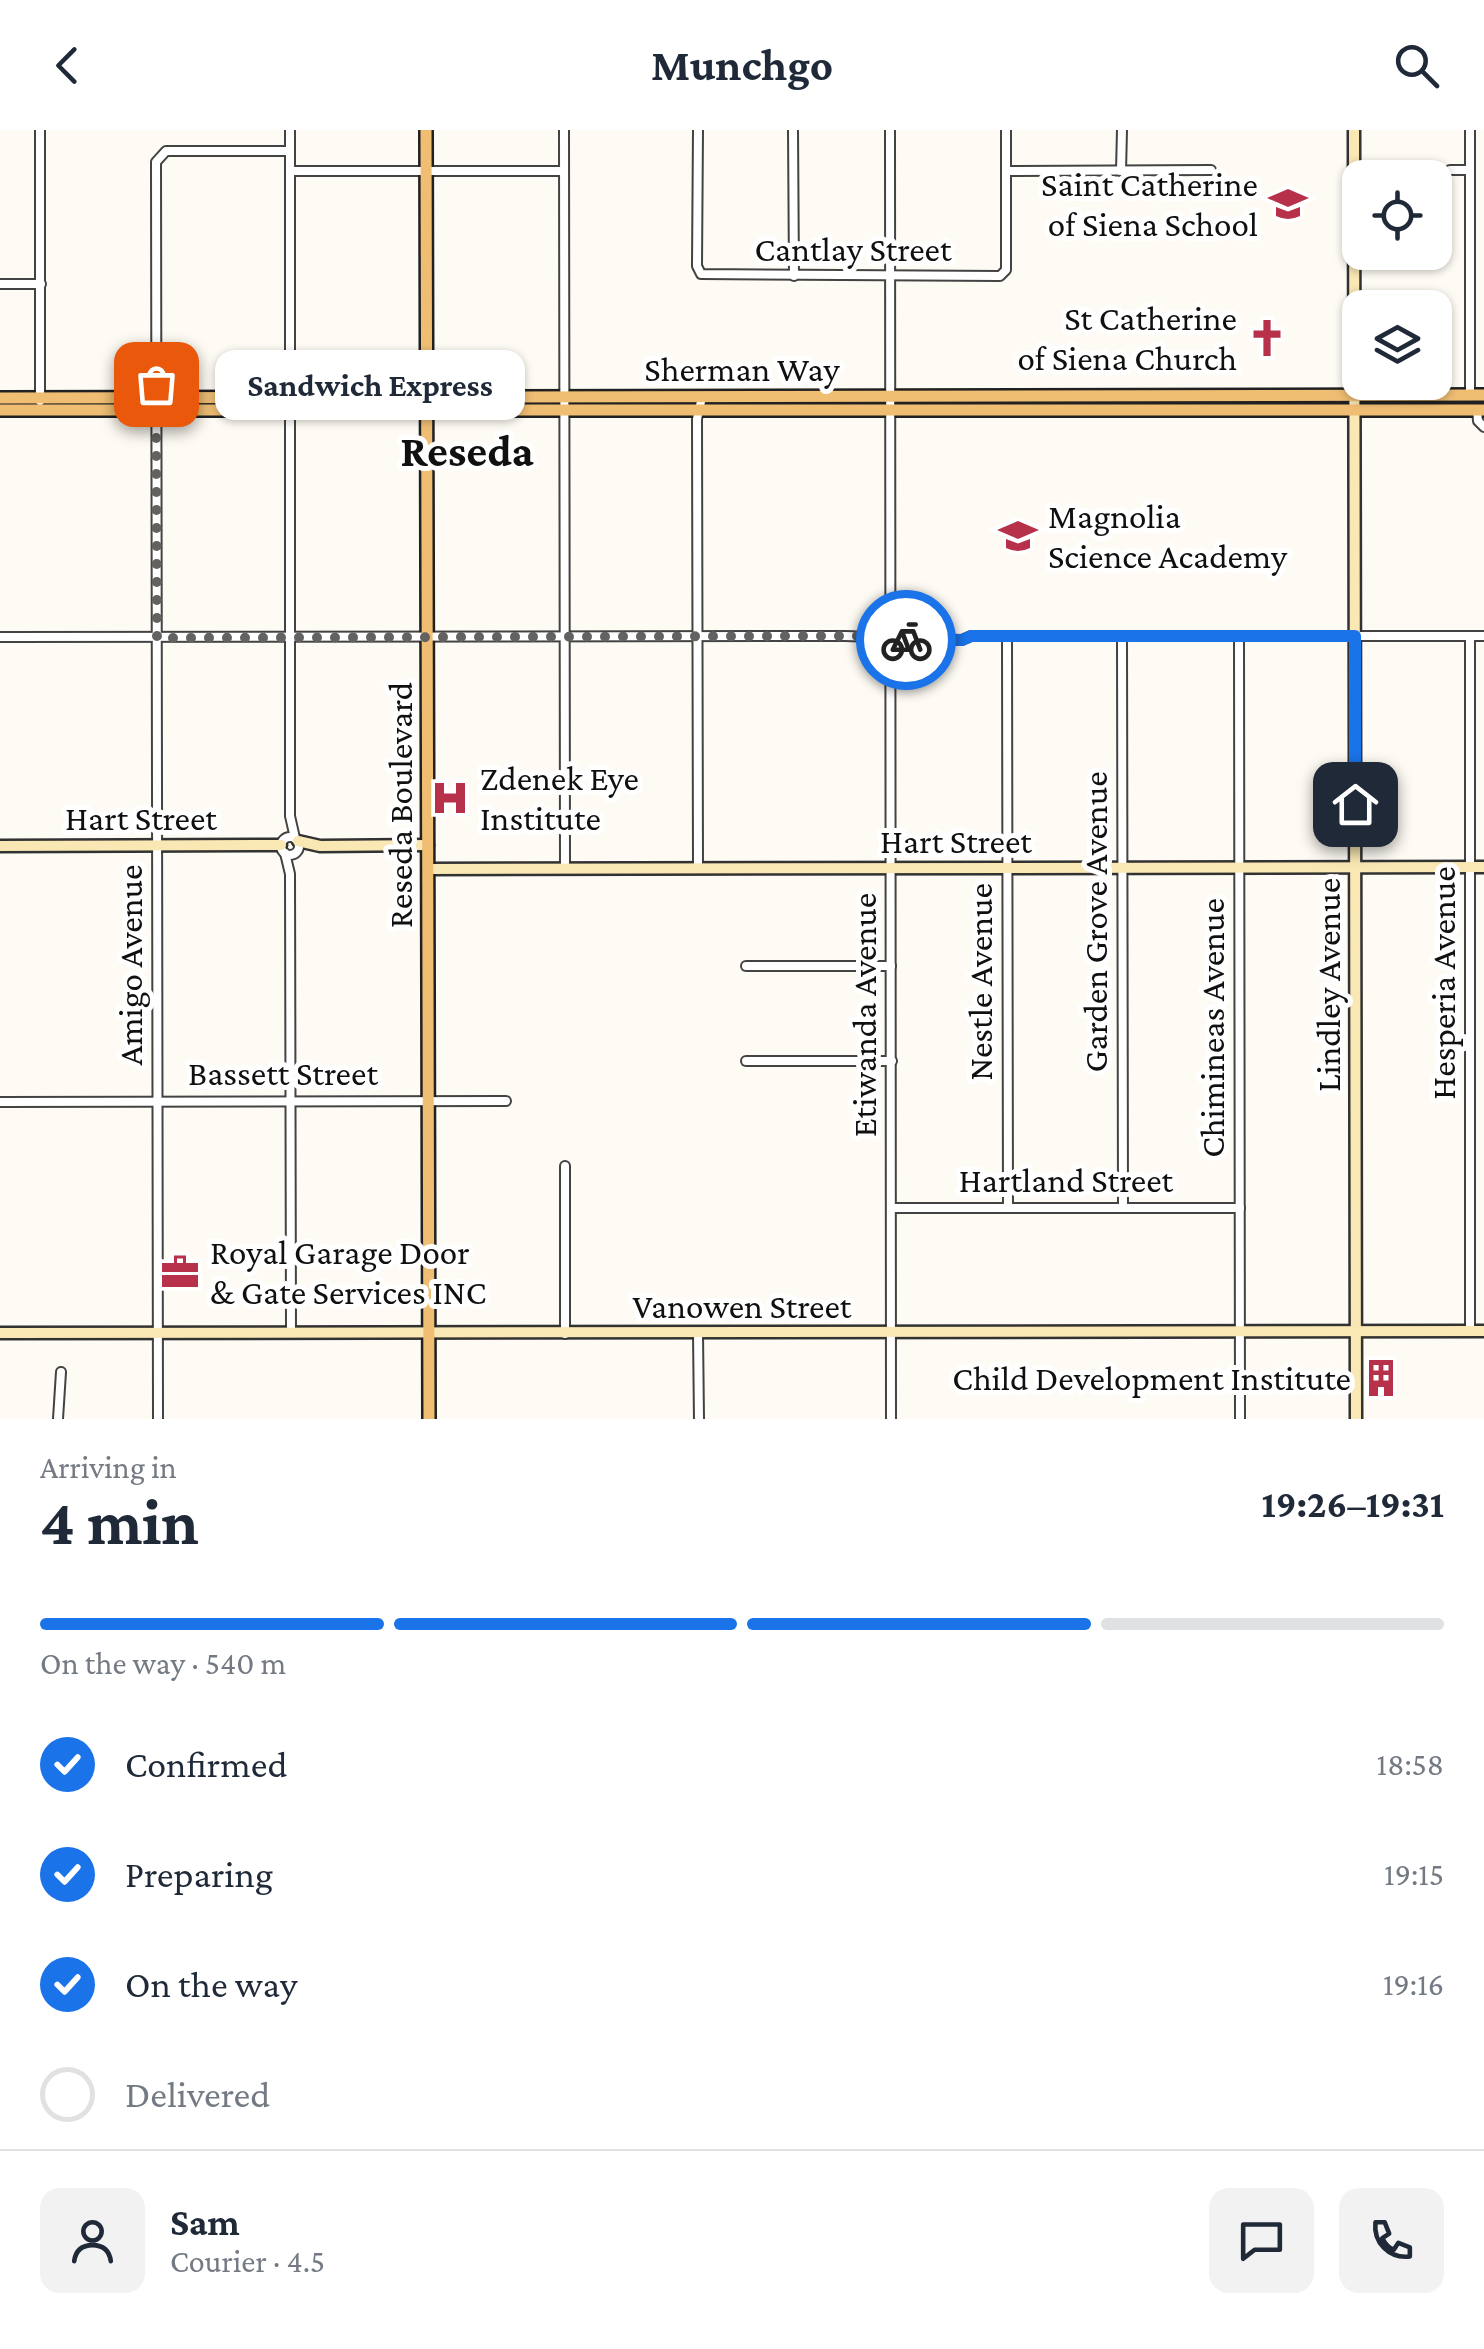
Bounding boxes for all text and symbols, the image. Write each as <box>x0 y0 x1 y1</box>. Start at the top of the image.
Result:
icon: back <box>40 38 95 93</box>
icon: search <box>1389 38 1444 93</box>
text: Munchgo <box>651 40 833 90</box>
map controls <box>1342 160 1452 400</box>
button: locate <box>1342 160 1452 270</box>
place label: Saint Catherine of Siena School <box>1041 165 1258 244</box>
school or university icon: Saint Catherine of Siena School <box>1267 183 1309 225</box>
street label: Cantlay Street <box>755 230 952 269</box>
button: layers <box>1342 290 1452 400</box>
place label: St Catherine of Siena Church <box>1017 299 1237 378</box>
church icon: St Catherine of Siena Church <box>1246 317 1288 359</box>
pin <box>114 342 199 427</box>
callout: Sandwich Express <box>216 349 526 419</box>
street label: Sherman Way <box>644 350 841 389</box>
icon: bag <box>129 357 184 412</box>
text: Sandwich Express <box>247 367 493 403</box>
district label: Reseda <box>400 426 534 476</box>
place label: Magnolia Science Academy <box>1048 497 1288 576</box>
school or university icon: Magnolia Science Academy <box>997 515 1039 557</box>
courier <box>856 590 956 690</box>
icon: bike <box>879 613 934 668</box>
street label: Reseda Boulevard <box>381 682 420 928</box>
place label: Zdenek Eye Institute <box>480 759 639 838</box>
pin <box>1313 762 1398 847</box>
street label: Garden Grove Avenue <box>1076 771 1115 1073</box>
hospital icon: Zdenek Eye Institute <box>429 777 471 819</box>
icon: home <box>1328 777 1383 832</box>
street label: Hart Street <box>65 799 217 838</box>
street label: Hart Street <box>880 822 1032 861</box>
street label: Amigo Avenue <box>111 865 150 1065</box>
street label: Hesperia Avenue <box>1424 866 1463 1100</box>
street label: Lindley Avenue <box>1309 878 1348 1092</box>
street label: Nestle Avenue <box>961 883 1000 1081</box>
street label: Etiwanda Avenue <box>845 893 884 1137</box>
street label: Chimineas Avenue <box>1193 898 1232 1158</box>
street label: Bassett Street <box>188 1054 378 1093</box>
street label: Hartland Street <box>959 1161 1174 1200</box>
place label: Royal Garage Door & Gate Services INC <box>210 1233 487 1312</box>
office icon: Royal Garage Door & Gate Services INC <box>159 1251 201 1293</box>
street label: Vanowen Street <box>633 1287 852 1326</box>
building icon: Child Development Institute <box>1360 1357 1402 1399</box>
place label: Child Development Institute <box>952 1359 1351 1398</box>
text: Arriving in <box>40 1449 177 1485</box>
text: 19:26–19:31 <box>1261 1483 1444 1525</box>
text: 4 min <box>40 1486 199 1558</box>
text: On the way · 540 m <box>40 1645 286 1681</box>
icon: check <box>40 1737 95 1792</box>
text: Confirmed <box>125 1743 288 1785</box>
text: 18:58 <box>1377 1746 1444 1782</box>
icon: check <box>40 1847 95 1902</box>
text: Preparing <box>125 1853 273 1895</box>
text: 19:15 <box>1384 1856 1444 1892</box>
icon: check <box>40 1957 95 2012</box>
text: On the way <box>125 1963 297 2005</box>
text: 19:16 <box>1383 1966 1444 2002</box>
text: Delivered <box>125 2073 270 2115</box>
button: person <box>40 2188 145 2293</box>
button: chat <box>1209 2188 1314 2293</box>
button: phone <box>1339 2188 1444 2293</box>
text: Sam <box>170 2201 240 2243</box>
text: Courier · 4.5 <box>170 2243 325 2279</box>

